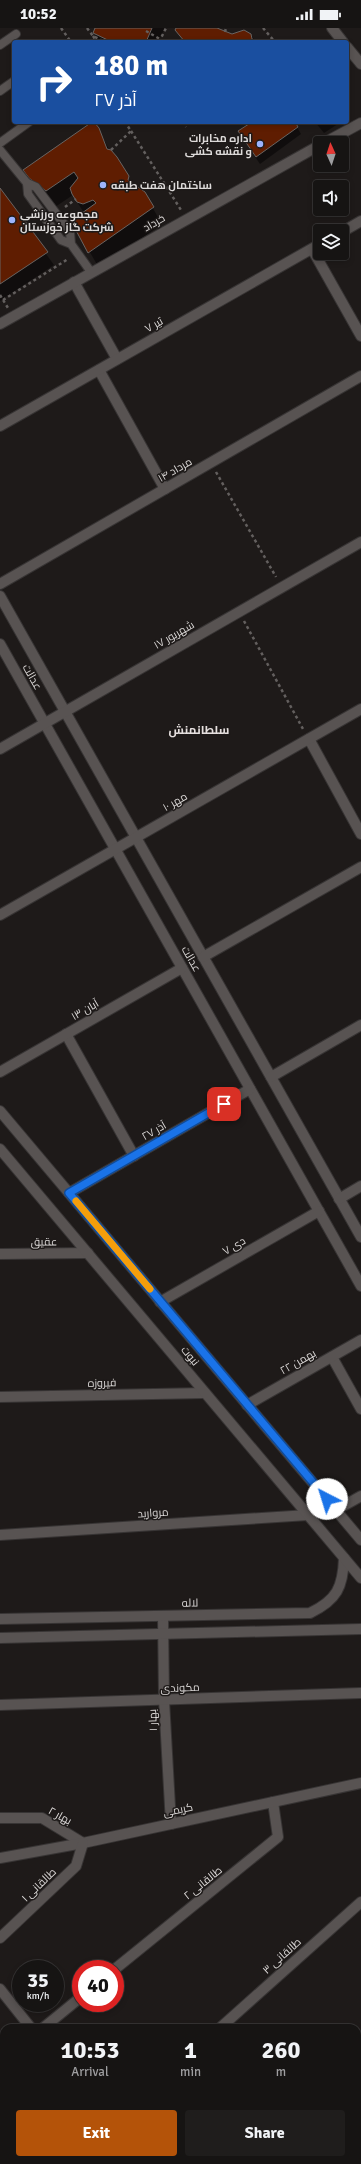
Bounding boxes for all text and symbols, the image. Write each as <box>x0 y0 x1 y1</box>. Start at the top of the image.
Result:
text: 10:52 <box>20 5 57 23</box>
text: 180 m <box>94 49 168 83</box>
icon: right <box>28 56 80 108</box>
text: ۲۷ آذر <box>94 89 137 111</box>
place label: اداره مخابرات و نقشه کشی <box>185 132 252 159</box>
north arrow <box>313 136 349 172</box>
map controls <box>313 136 349 260</box>
marker: اداره مخابرات و نقشه کشی <box>255 139 265 149</box>
place label: ساختمان هفت طبقه <box>111 179 212 192</box>
marker: ساختمان هفت طبقه <box>98 180 108 190</box>
button: sound <box>313 180 349 216</box>
place label: مجموعه ورزشی شرکت گاز خوزستان <box>20 208 114 235</box>
street label: خرداد <box>141 212 167 234</box>
marker: مجموعه ورزشی شرکت گاز خوزستان <box>7 215 17 225</box>
button: layers <box>313 224 349 260</box>
street label: ۷ تیر <box>143 315 165 335</box>
street label: ۱۴ مرداد <box>156 455 194 485</box>
street label: ۱۷ شهریور <box>151 618 197 652</box>
street label: عدالت <box>20 662 44 692</box>
district label: سلطانمنش <box>169 723 230 738</box>
street label: ۱۰ مهر <box>160 790 190 814</box>
street label: عدالت <box>179 944 203 974</box>
street label: ۱۳ آبان <box>69 997 101 1023</box>
pin <box>207 1087 241 1121</box>
icon: arrive <box>213 1093 235 1115</box>
street label: ۲۷ آذر <box>139 1119 169 1143</box>
street label: ۷ دی <box>220 1234 248 1258</box>
street label: عقیق <box>31 1235 57 1249</box>
street label: نبوت <box>178 1344 202 1368</box>
street label: ۲۲ بهمن <box>278 1347 318 1377</box>
street label: فیروزه <box>88 1376 116 1390</box>
position arrow <box>306 1478 348 1520</box>
street label: مروارید <box>137 1505 169 1521</box>
street label: لاله <box>182 1596 198 1610</box>
street label: مکوندی <box>160 1681 200 1695</box>
street label: بهار ۱ <box>146 1709 160 1731</box>
street label: کریمی <box>162 1800 194 1820</box>
street label: بهار ۲ <box>46 1804 74 1828</box>
street label: طالقانی ۲ <box>181 1864 225 1902</box>
street label: طالقانی ۱ <box>19 1865 59 1905</box>
street label: طالقانی ۳ <box>260 1935 304 1977</box>
speed limit sign: 40 <box>72 1960 124 2012</box>
text: 35 <box>27 1968 49 1993</box>
text: km/h <box>27 1990 49 2002</box>
text: 10:53 <box>61 2035 119 2065</box>
text: 1 <box>184 2035 197 2065</box>
text: 260 <box>262 2035 300 2065</box>
text: Arrival <box>71 2064 109 2080</box>
text: min <box>180 2064 201 2080</box>
text: m <box>276 2064 286 2080</box>
button: Exit <box>16 2110 177 2156</box>
button: Share <box>185 2110 345 2156</box>

